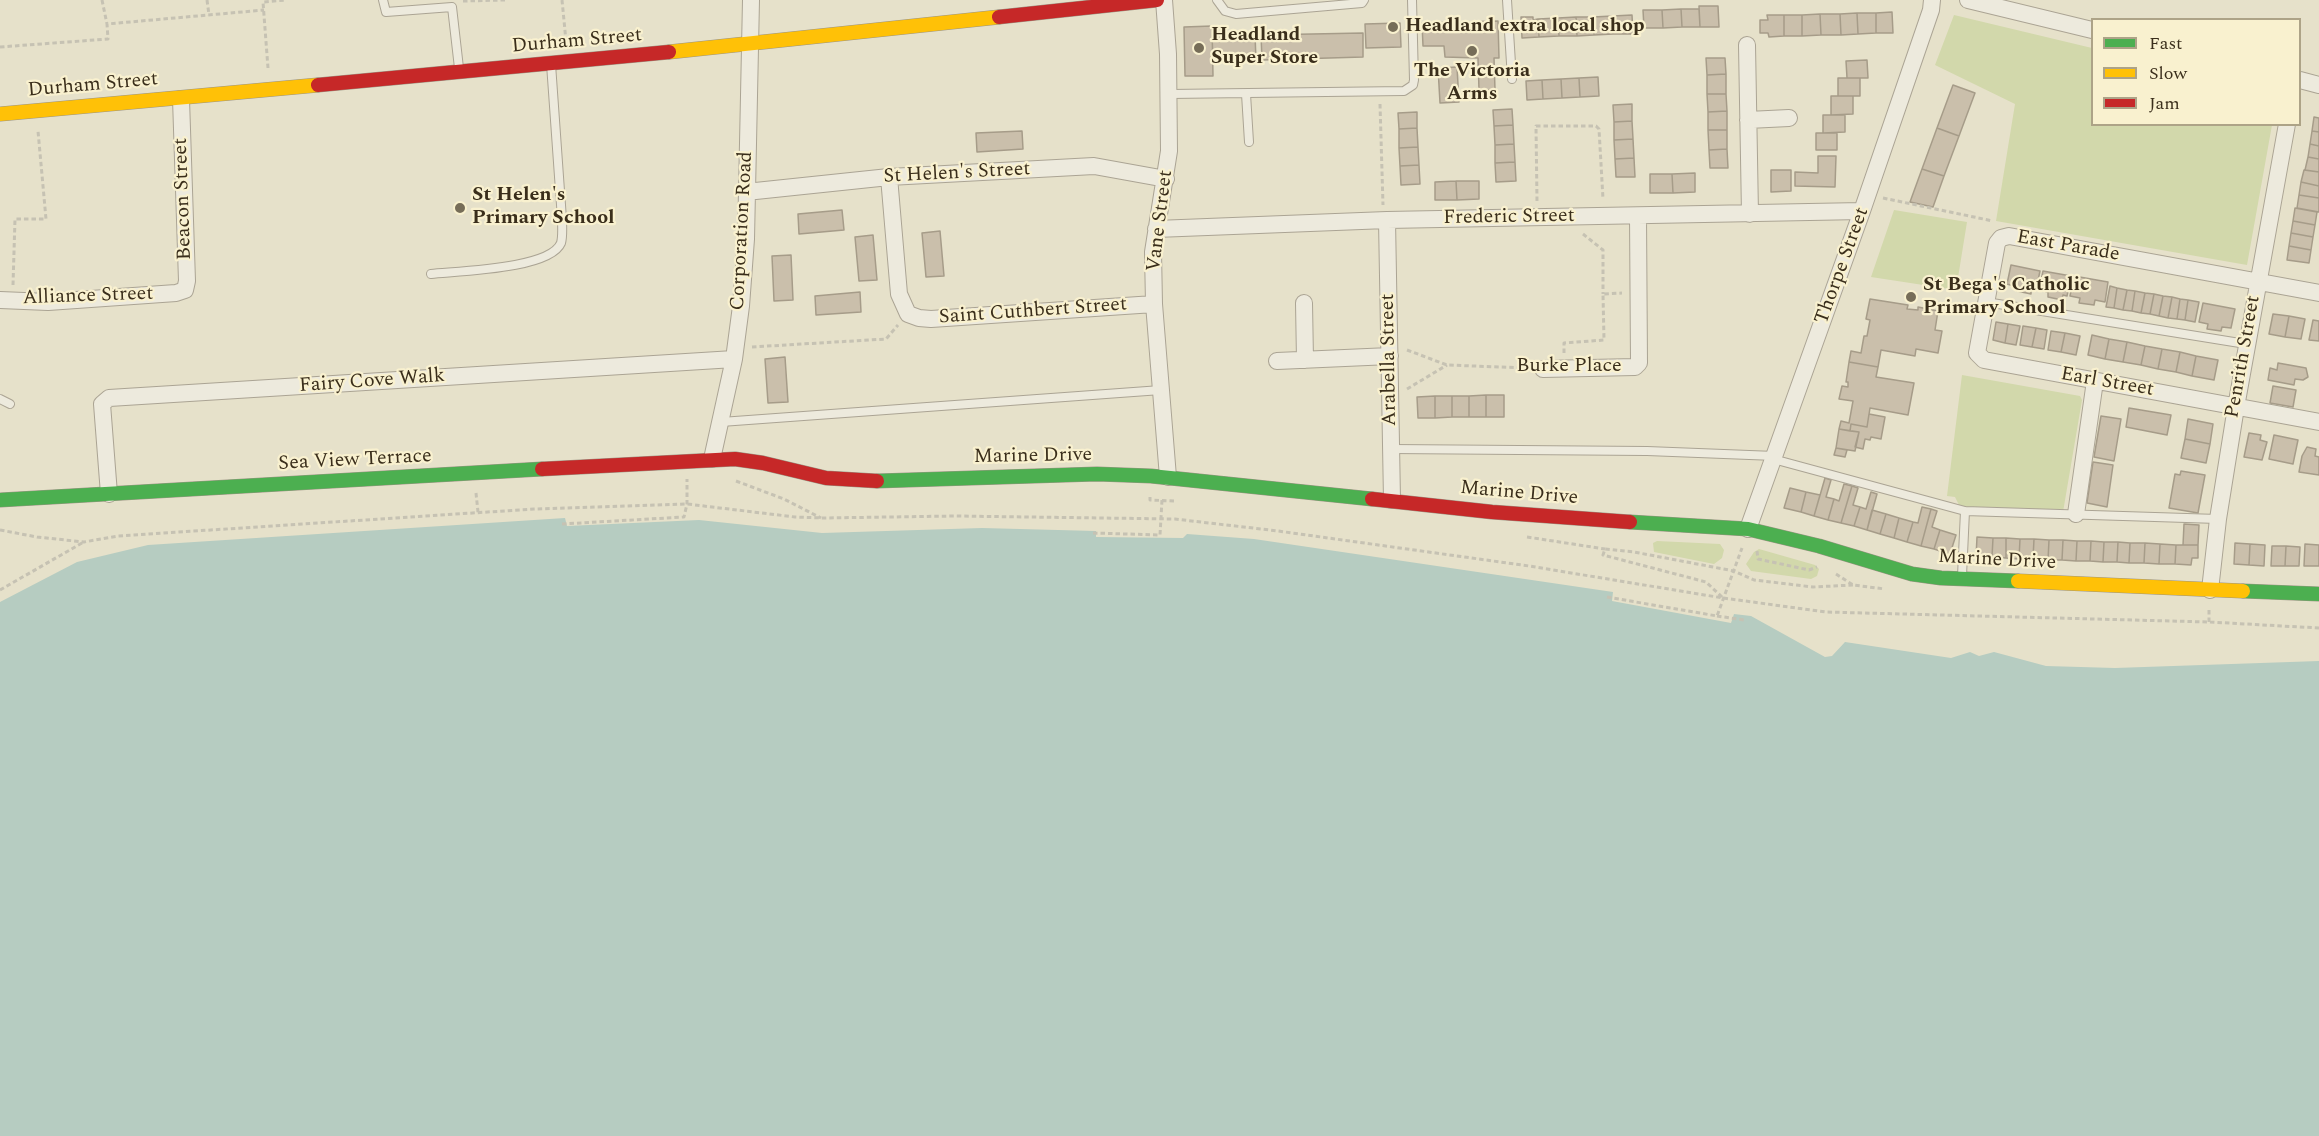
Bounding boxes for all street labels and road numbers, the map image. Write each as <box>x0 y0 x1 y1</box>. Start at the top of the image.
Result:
street label: Durham Street <box>511 24 643 60</box>
street label: Durham Street <box>27 68 159 104</box>
street label: Beacon Street <box>170 137 198 261</box>
street label: Corporation Road <box>727 151 759 311</box>
street label: St Helen's Street <box>883 158 1031 190</box>
street label: Vane Street <box>1143 169 1179 273</box>
street label: Thorpe Street <box>1811 204 1875 328</box>
street label: Frederic Street <box>1443 205 1575 231</box>
street label: East Parade <box>2015 226 2121 268</box>
street label: Alliance Street <box>22 283 154 311</box>
street label: Saint Cuthbert Street <box>938 293 1128 331</box>
street label: Arabella Street <box>1377 293 1403 427</box>
street label: Penrith Street <box>2221 294 2267 420</box>
street label: Burke Place <box>1516 355 1622 379</box>
street label: Earl Street <box>2059 363 2155 403</box>
street label: Fairy Cove Walk <box>298 365 446 399</box>
street label: Marine Drive <box>974 444 1092 470</box>
street label: Sea View Terrace <box>278 445 432 477</box>
street label: Marine Drive <box>1459 477 1579 511</box>
street label: Marine Drive <box>1937 546 2057 576</box>

